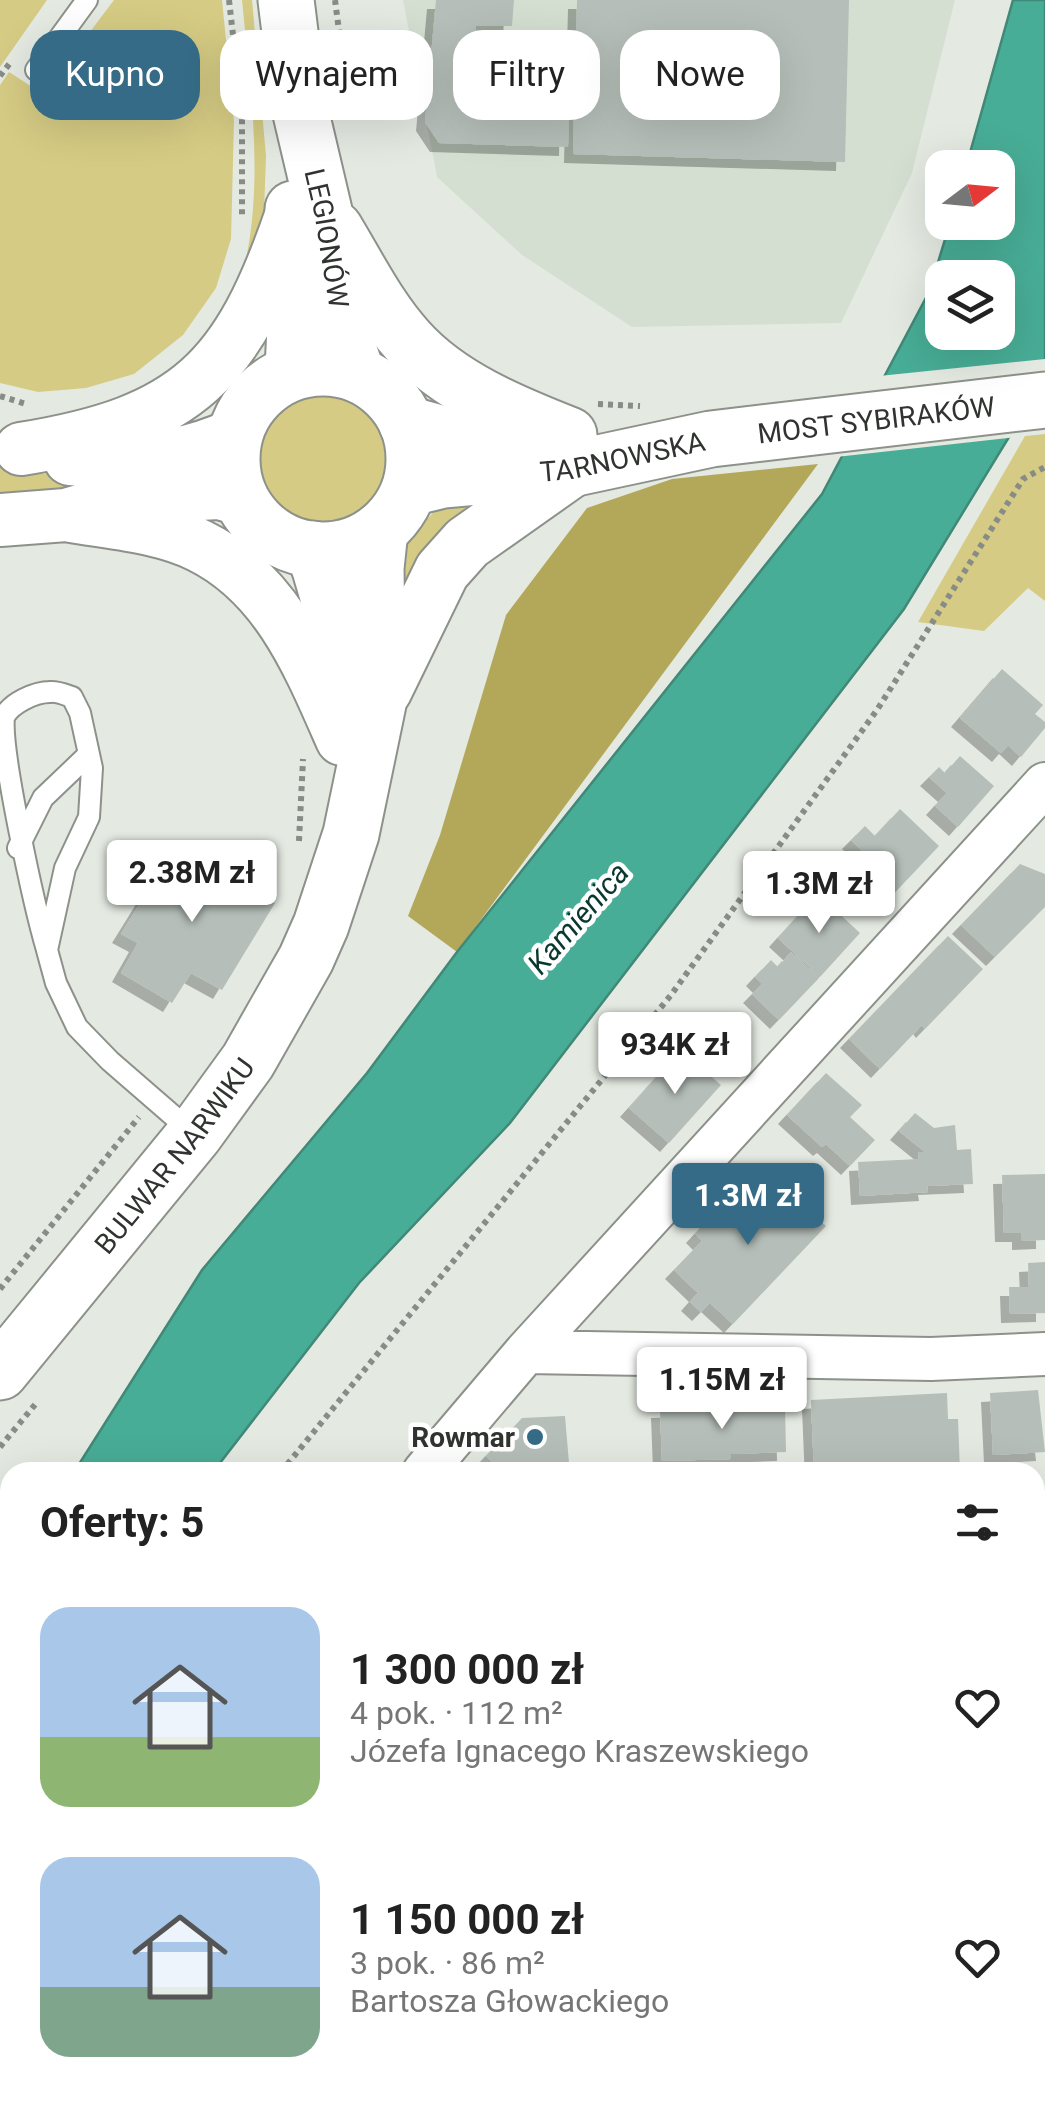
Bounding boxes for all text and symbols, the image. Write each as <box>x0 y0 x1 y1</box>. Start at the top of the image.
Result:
chip: Kupno <box>30 30 200 120</box>
chip: Wynajem <box>220 30 433 120</box>
chip: Filtry <box>453 30 600 120</box>
chip: Nowe <box>620 30 780 120</box>
north arrow <box>925 150 1015 240</box>
map controls <box>925 150 1015 350</box>
street label: LEGIONÓW <box>298 165 356 310</box>
button: layers <box>925 260 1015 350</box>
street label: MOST SYBIRAKÓW <box>756 389 997 450</box>
street label: TARNOWSKA <box>538 424 708 488</box>
pin: 2.38M zł <box>89 840 295 925</box>
pin: 1.3M zł <box>727 851 911 936</box>
text: 2.38M zł <box>129 853 255 891</box>
water label: Kamienica <box>520 855 636 981</box>
text: 1.3M zł <box>765 864 873 902</box>
pin: 934K zł <box>583 1012 767 1097</box>
text: 934K zł <box>620 1025 730 1063</box>
street label: BULWAR NARWIKU <box>88 1051 261 1260</box>
pin: 1.3M zł <box>656 1163 840 1248</box>
text: 1.3M zł <box>694 1176 802 1214</box>
pin: 1.15M zł <box>619 1347 825 1432</box>
text: 1.15M zł <box>659 1360 785 1398</box>
place label: Rowmar <box>411 1421 515 1454</box>
marker: Rowmar <box>524 1426 546 1448</box>
icon: filters <box>950 1495 1005 1550</box>
text: Oferty: 5 <box>40 1498 204 1547</box>
text: 1 300 000 zł <box>350 1645 584 1694</box>
icon: home <box>120 1647 240 1767</box>
icon: heart <box>950 1680 1005 1735</box>
text: 4 pok. · 112 m² <box>350 1694 563 1732</box>
text: Józefa Ignacego Kraszewskiego <box>350 1732 809 1770</box>
text: 1 150 000 zł <box>350 1895 584 1944</box>
icon: home <box>120 1897 240 2017</box>
icon: heart <box>950 1930 1005 1985</box>
text: 3 pok. · 86 m² <box>350 1944 545 1982</box>
text: Bartosza Głowackiego <box>350 1982 669 2020</box>

